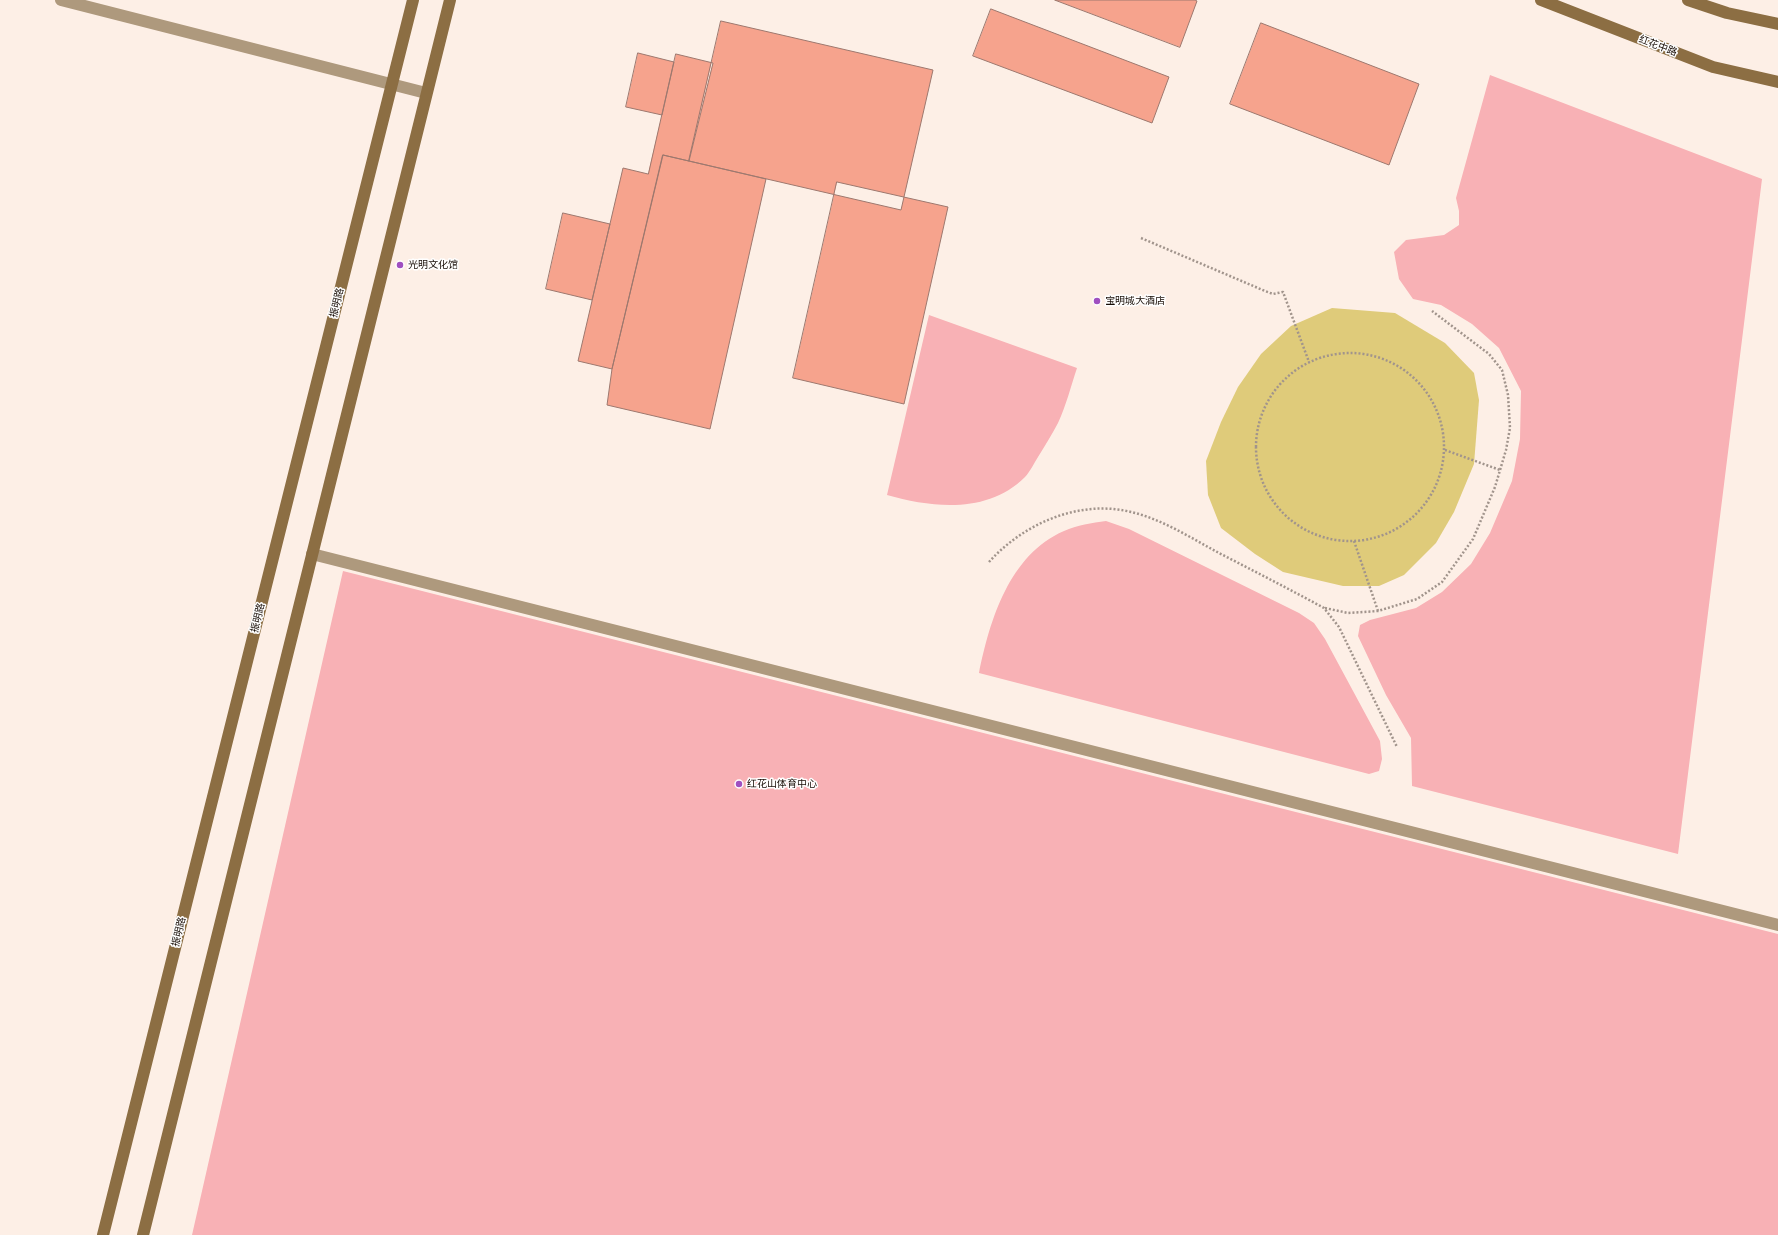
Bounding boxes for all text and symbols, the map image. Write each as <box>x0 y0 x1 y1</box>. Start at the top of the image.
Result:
street label: 红花中路 <box>1637 33 1679 59</box>
place label: 光明文化馆 <box>408 259 458 271</box>
marker: 光明文化馆 <box>395 260 405 270</box>
street label: 振明路 <box>328 287 346 319</box>
place label: 宝明城大酒店 <box>1105 295 1165 307</box>
marker: 宝明城大酒店 <box>1092 296 1102 306</box>
street label: 振明路 <box>249 602 267 634</box>
place label: 红花山体育中心 <box>747 778 817 790</box>
marker: 红花山体育中心 <box>734 779 744 789</box>
street label: 振明路 <box>170 916 188 948</box>

